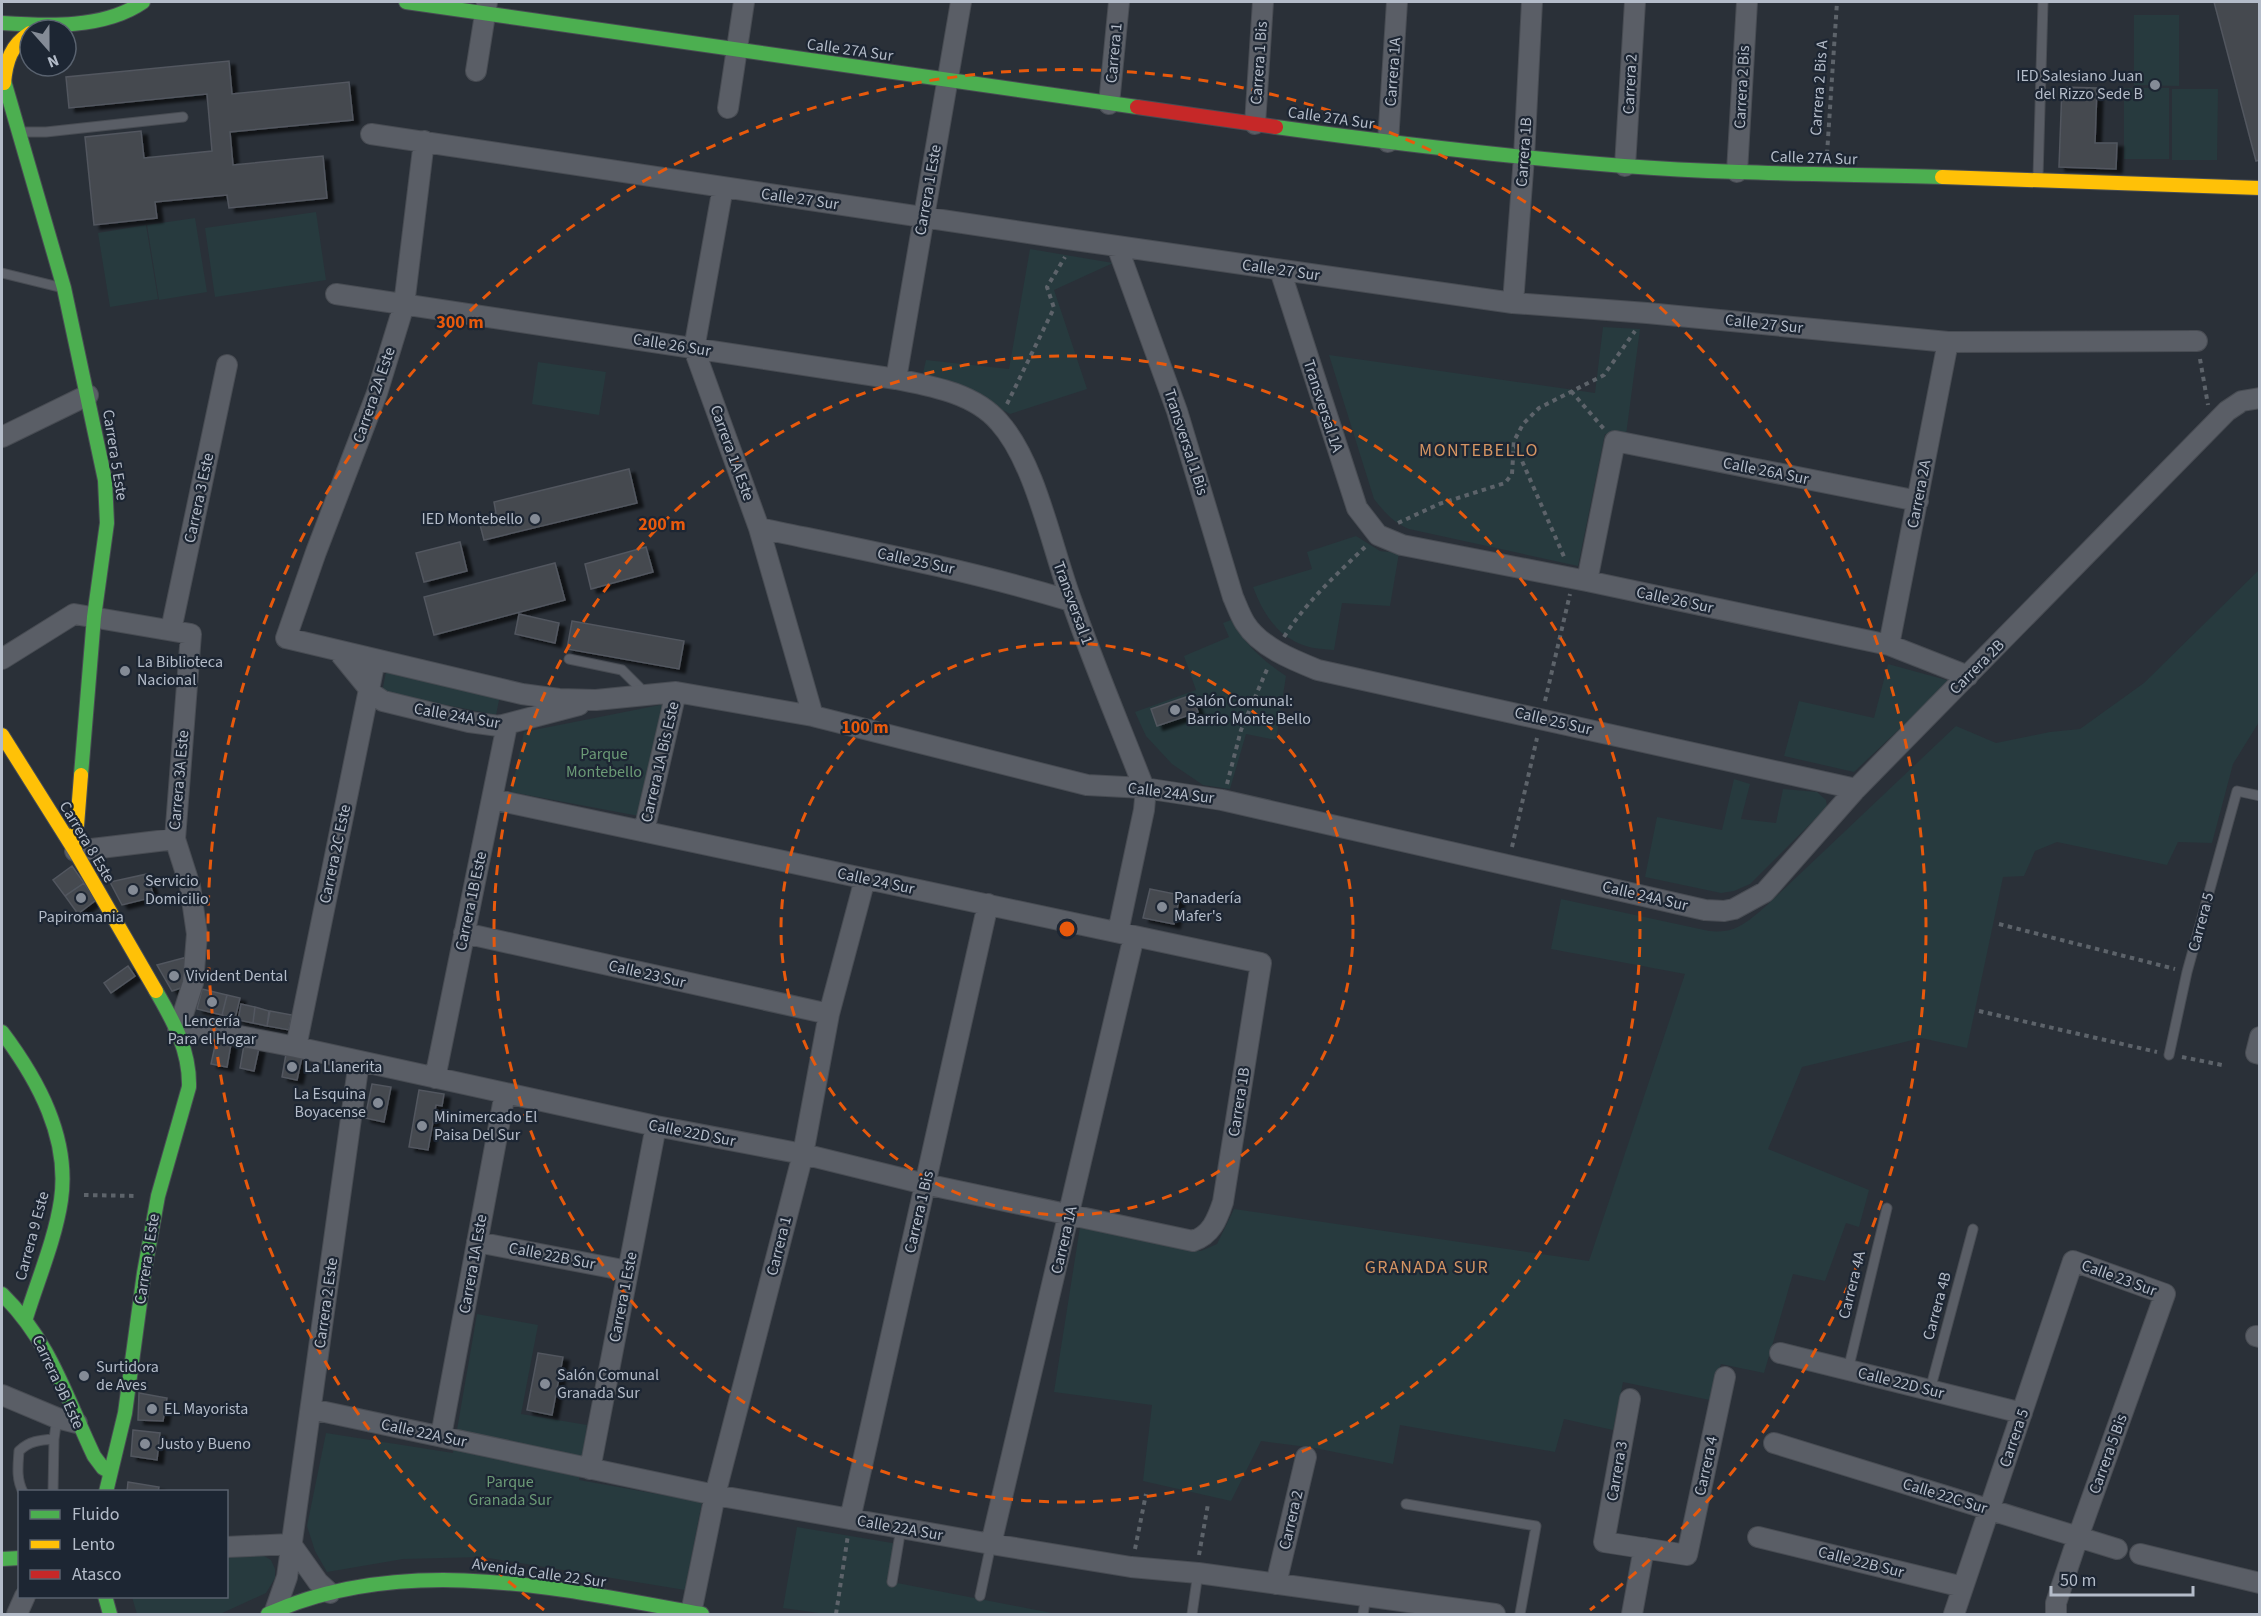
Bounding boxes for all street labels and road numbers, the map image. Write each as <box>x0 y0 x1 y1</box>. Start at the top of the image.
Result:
street label: Carrera 1 Bis <box>1245 20 1273 106</box>
street label: Carrera 1 <box>1100 22 1128 84</box>
street label: Calle 27A Sur <box>805 33 895 67</box>
street label: Carrera 1A <box>1380 36 1406 107</box>
street label: Carrera 2 Bis A <box>1805 39 1833 136</box>
street label: Carrera 2 Bis <box>1729 44 1755 129</box>
street label: Carrera 2 <box>1617 53 1643 115</box>
street label: Calle 27A Sur <box>1286 101 1376 135</box>
street label: Carrera 1B <box>1511 116 1537 188</box>
street label: Carrera 1 Este <box>909 143 947 237</box>
street label: Calle 27A Sur <box>1770 145 1858 171</box>
street label: Calle 27 Sur <box>760 183 841 215</box>
street label: Calle 27 Sur <box>1241 254 1322 286</box>
street label: Calle 27 Sur <box>1724 309 1805 339</box>
street label: Calle 26 Sur <box>632 328 713 362</box>
street label: Carrera 2A Este <box>347 344 401 446</box>
street label: Transversal 1A <box>1298 357 1348 455</box>
street label: Transversal 1 Bis <box>1158 386 1214 498</box>
street label: Carrera 1A Este <box>705 402 760 504</box>
street label: Carrera 5 Este <box>97 408 133 502</box>
street label: Carrera 3 Este <box>179 451 219 545</box>
street label: Calle 26A Sur <box>1721 452 1811 490</box>
street label: Carrera 2A <box>1902 458 1936 530</box>
street label: Calle 25 Sur <box>875 542 957 580</box>
street label: Transversal 1 <box>1048 558 1098 648</box>
street label: Calle 26 Sur <box>1634 581 1716 619</box>
street label: Carrera 2B <box>1945 635 2009 699</box>
street label: Calle 24A Sur <box>412 698 502 734</box>
street label: Carrera 1A Bis Este <box>635 699 685 825</box>
street label: Calle 25 Sur <box>1512 701 1594 741</box>
street label: Carrera 3A Este <box>164 729 194 831</box>
street label: Calle 24A Sur <box>1126 777 1216 809</box>
street label: Carrera 8 Este <box>54 797 120 887</box>
street label: Carrera 2C Este <box>314 802 356 906</box>
street label: Carrera 1B Este <box>450 849 492 953</box>
street label: Calle 24 Sur <box>835 862 917 900</box>
street label: Calle 24A Sur <box>1600 875 1690 917</box>
street label: Carrera 5 <box>2183 890 2219 954</box>
street label: Calle 23 Sur <box>606 954 688 994</box>
street label: Carrera 1B <box>1223 1066 1255 1138</box>
street label: Calle 22D Sur <box>647 1114 738 1152</box>
street label: Carrera 1 Bis <box>899 1168 939 1255</box>
street label: Carrera 9 Este <box>10 1189 54 1283</box>
street label: Carrera 1A <box>1046 1204 1083 1276</box>
street label: Carrera 3 Este <box>129 1212 165 1306</box>
street label: Carrera 1A Este <box>453 1213 493 1315</box>
street label: Carrera 1 <box>761 1214 797 1278</box>
street label: Calle 22B Sur <box>507 1237 598 1275</box>
street label: Carrera 4A <box>1833 1248 1871 1321</box>
street label: Carrera 1 Este <box>603 1250 643 1344</box>
street label: Calle 23 Sur <box>2078 1254 2160 1302</box>
street label: Carrera 2 Este <box>309 1256 343 1350</box>
street label: Carrera 4B <box>1917 1269 1957 1343</box>
street label: Carrera 9B Este <box>27 1332 89 1432</box>
street label: Calle 22D Sur <box>1856 1362 1947 1404</box>
street label: Carrera 5 <box>1994 1406 2034 1470</box>
street label: Carrera 5 Bis <box>2083 1411 2133 1497</box>
street label: Calle 22A Sur <box>379 1413 469 1453</box>
street label: Carrera 4 <box>1689 1434 1723 1498</box>
street label: Carrera 3 <box>1601 1439 1633 1503</box>
street label: Calle 22C Sur <box>1900 1473 1990 1519</box>
street label: Carrera 2 <box>1273 1488 1309 1552</box>
street label: Calle 22A Sur <box>855 1510 945 1546</box>
street label: Calle 22B Sur <box>1816 1541 1907 1583</box>
street label: Avenida Calle 22 Sur <box>471 1553 608 1593</box>

